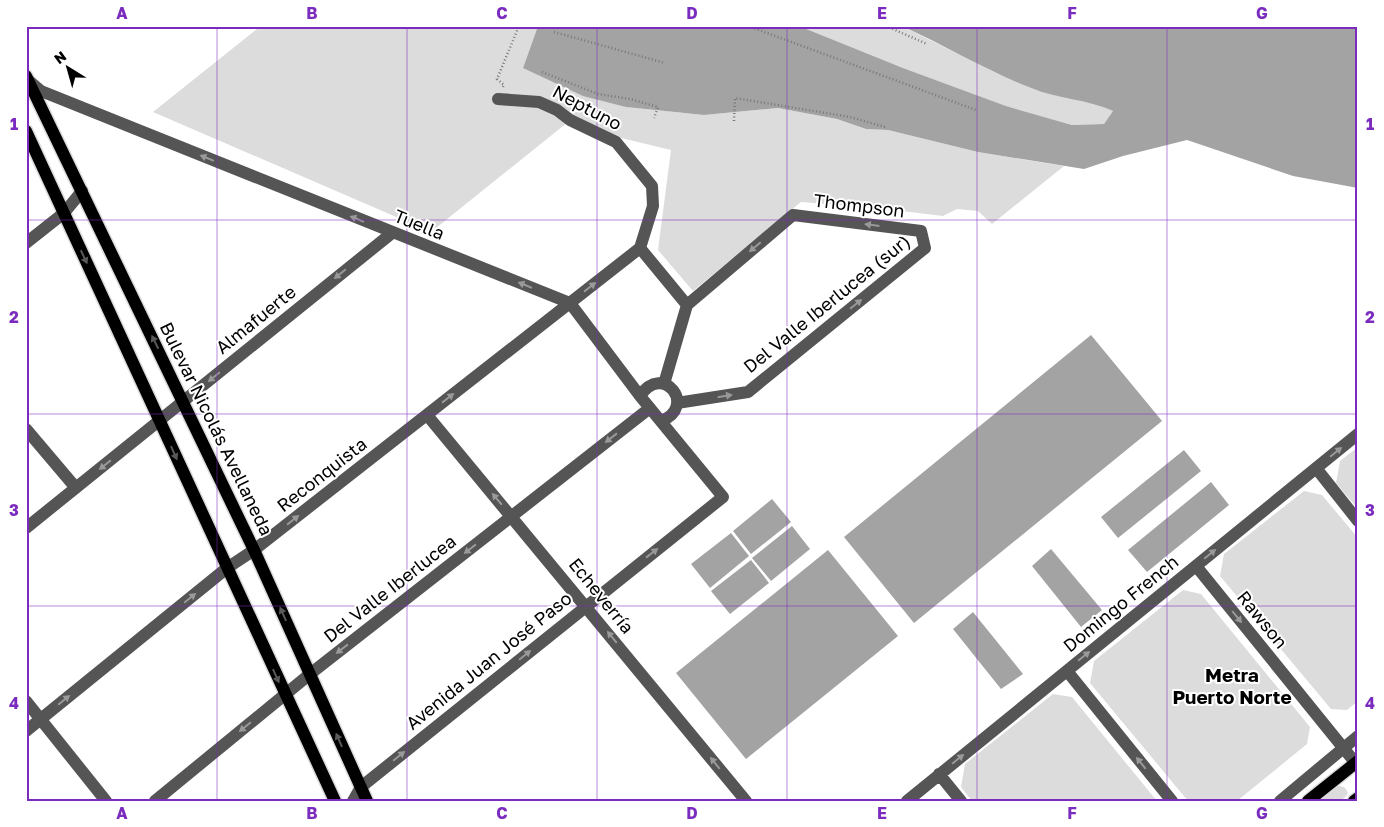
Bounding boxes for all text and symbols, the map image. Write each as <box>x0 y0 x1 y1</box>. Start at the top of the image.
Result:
text: A <box>116 3 128 23</box>
text: B <box>306 3 318 23</box>
text: C <box>496 3 508 23</box>
text: D <box>686 3 698 23</box>
text: E <box>877 3 887 23</box>
text: F <box>1067 3 1077 23</box>
text: G <box>1256 3 1268 23</box>
north arrow <box>42 42 92 92</box>
text: N <box>51 47 69 67</box>
street label: Neptuno <box>549 80 626 134</box>
text: 1 <box>10 114 18 134</box>
text: 1 <box>1366 114 1374 134</box>
one-way arrow <box>199 154 214 162</box>
street label: Thompson <box>812 189 906 221</box>
street label: Tuella <box>391 204 448 244</box>
one-way arrow <box>349 215 364 223</box>
one-way arrow <box>864 221 880 229</box>
street label: Del Valle Iberlucea (sur) <box>739 229 914 377</box>
one-way arrow <box>750 241 762 253</box>
one-way arrow <box>81 250 89 264</box>
one-way arrow <box>334 269 347 280</box>
street label: Almafuerte <box>211 280 300 358</box>
one-way arrow <box>517 281 532 289</box>
one-way arrow <box>583 282 596 293</box>
one-way arrow <box>850 299 862 310</box>
text: 2 <box>9 307 19 327</box>
text: 2 <box>1365 307 1375 327</box>
street label: Bulevar Nicolás Avellaneda <box>156 318 278 539</box>
one-way arrow <box>150 334 159 349</box>
one-way arrow <box>208 371 221 382</box>
one-way arrow <box>718 391 734 399</box>
one-way arrow <box>441 393 454 404</box>
street label: Reconquista <box>272 432 371 516</box>
one-way arrow <box>605 433 618 443</box>
one-way arrow <box>170 446 178 460</box>
one-way arrow <box>1330 446 1343 457</box>
one-way arrow <box>98 459 111 470</box>
one-way arrow <box>492 492 503 505</box>
text: 3 <box>9 500 19 520</box>
text: 3 <box>1365 500 1375 520</box>
one-way arrow <box>286 514 299 525</box>
street label: Del Valle Iberlucea <box>319 530 460 647</box>
one-way arrow <box>463 544 477 554</box>
one-way arrow <box>646 548 659 559</box>
one-way arrow <box>1203 549 1216 560</box>
street label: Domingo French <box>1058 550 1182 656</box>
street label: Echeverría <box>565 553 639 638</box>
street label: Rawson <box>1233 586 1293 653</box>
street label: Avenida Juan José Paso <box>401 587 576 734</box>
one-way arrow <box>184 592 197 603</box>
one-way arrow <box>278 607 286 621</box>
one-way arrow <box>1232 611 1243 624</box>
one-way arrow <box>606 631 617 644</box>
one-way arrow <box>335 644 349 654</box>
one-way arrow <box>518 649 531 660</box>
one-way arrow <box>1077 651 1090 662</box>
district label: Metra Puerto Norte <box>1172 663 1292 708</box>
one-way arrow <box>273 669 281 683</box>
text: 4 <box>9 693 19 713</box>
text: 4 <box>1365 693 1375 713</box>
one-way arrow <box>57 695 70 706</box>
one-way arrow <box>238 722 251 733</box>
one-way arrow <box>335 733 343 747</box>
one-way arrow <box>392 751 405 762</box>
one-way arrow <box>951 753 964 764</box>
one-way arrow <box>709 757 720 770</box>
one-way arrow <box>1136 757 1147 770</box>
text: A <box>116 803 128 823</box>
text: B <box>306 803 318 823</box>
text: C <box>496 803 508 823</box>
text: D <box>686 803 698 823</box>
text: E <box>877 803 887 823</box>
text: F <box>1067 803 1077 823</box>
text: G <box>1256 803 1268 823</box>

